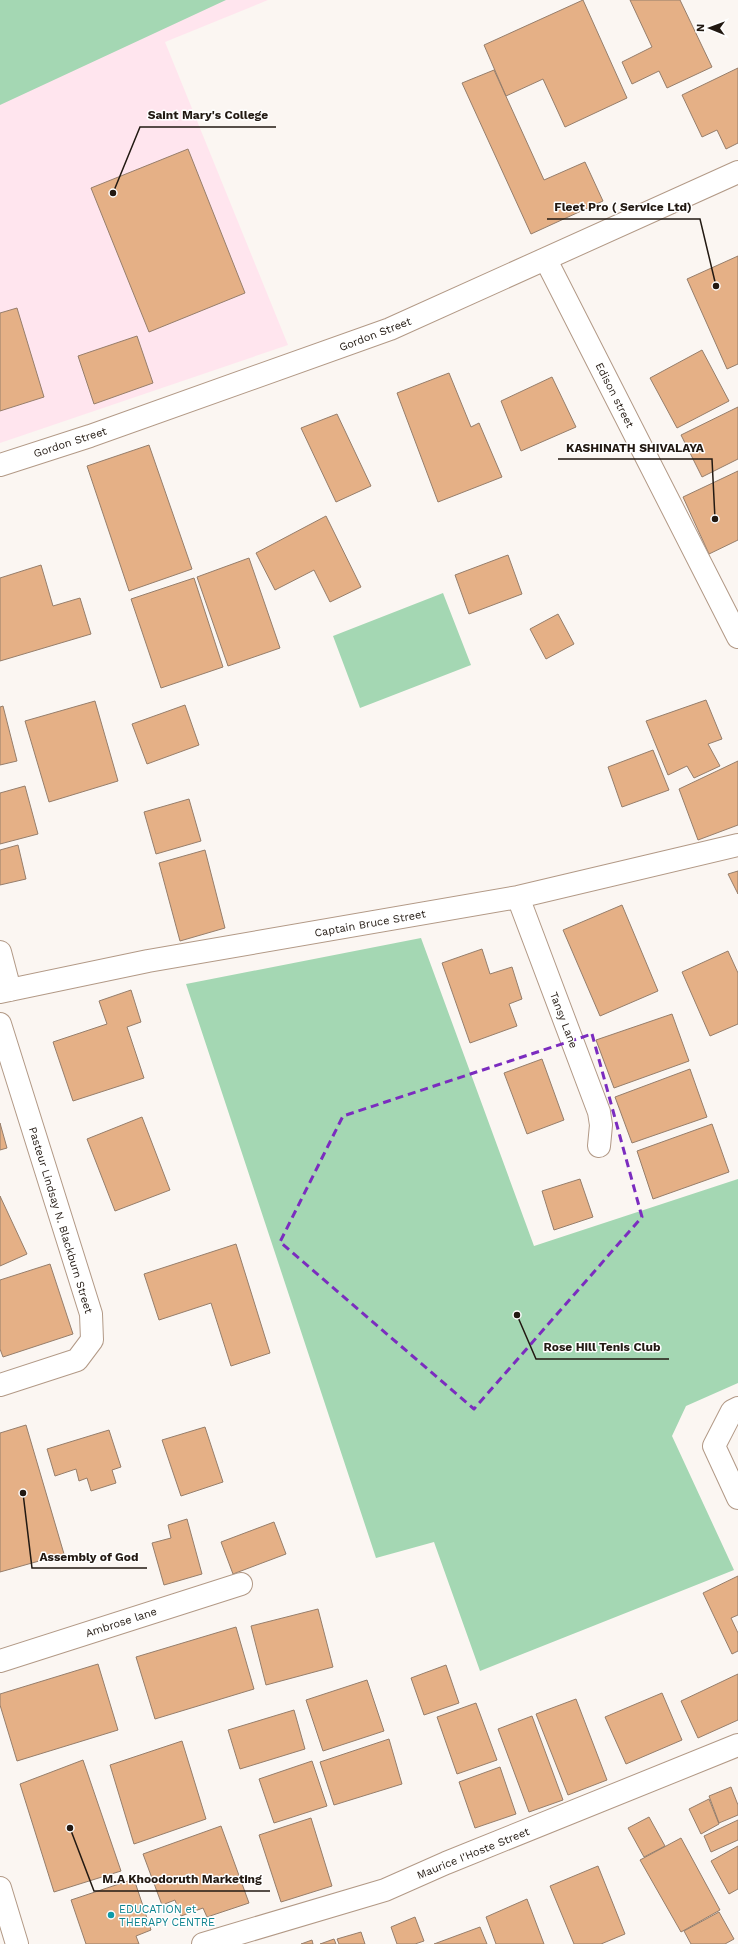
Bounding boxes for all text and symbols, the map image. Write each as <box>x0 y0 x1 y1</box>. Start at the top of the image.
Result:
north arrow <box>690 8 730 48</box>
text: N <box>694 24 707 32</box>
callout: Saint Mary's College <box>140 103 276 127</box>
text: Saint Mary's College <box>148 108 268 122</box>
callout: Fleet Pro ( Service Ltd) <box>547 195 700 219</box>
text: Fleet Pro ( Service Ltd) <box>554 200 692 214</box>
street label: Gordon Street <box>337 315 413 354</box>
street label: Edison street <box>593 360 637 430</box>
street label: Gordon Street <box>32 424 109 460</box>
callout: KASHINATH SHIVALAYA <box>558 435 712 459</box>
text: KASHINATH SHIVALAYA <box>566 441 705 455</box>
street label: Captain Bruce Street <box>313 907 427 940</box>
street label: Tansy Lane <box>547 990 580 1050</box>
street label: Pasteur Lindsay N. Blackburn Street <box>26 1125 95 1315</box>
callout: Rose Hill Tenis Club <box>536 1335 669 1359</box>
text: Rose Hill Tenis Club <box>544 1340 661 1354</box>
callout: Assembly of God <box>32 1544 147 1568</box>
text: Assembly of God <box>39 1550 139 1564</box>
street label: Ambrose lane <box>84 1605 158 1640</box>
street label: Maurice I'Hoste Street <box>415 1825 532 1882</box>
callout: M.A Khoodoruth Marketing <box>94 1867 270 1891</box>
text: M.A Khoodoruth Marketing <box>102 1872 262 1886</box>
place label: EDUCATION et THERAPY CENTRE <box>119 1903 215 1929</box>
marker: EDUCATION et THERAPY CENTRE <box>106 1910 116 1920</box>

